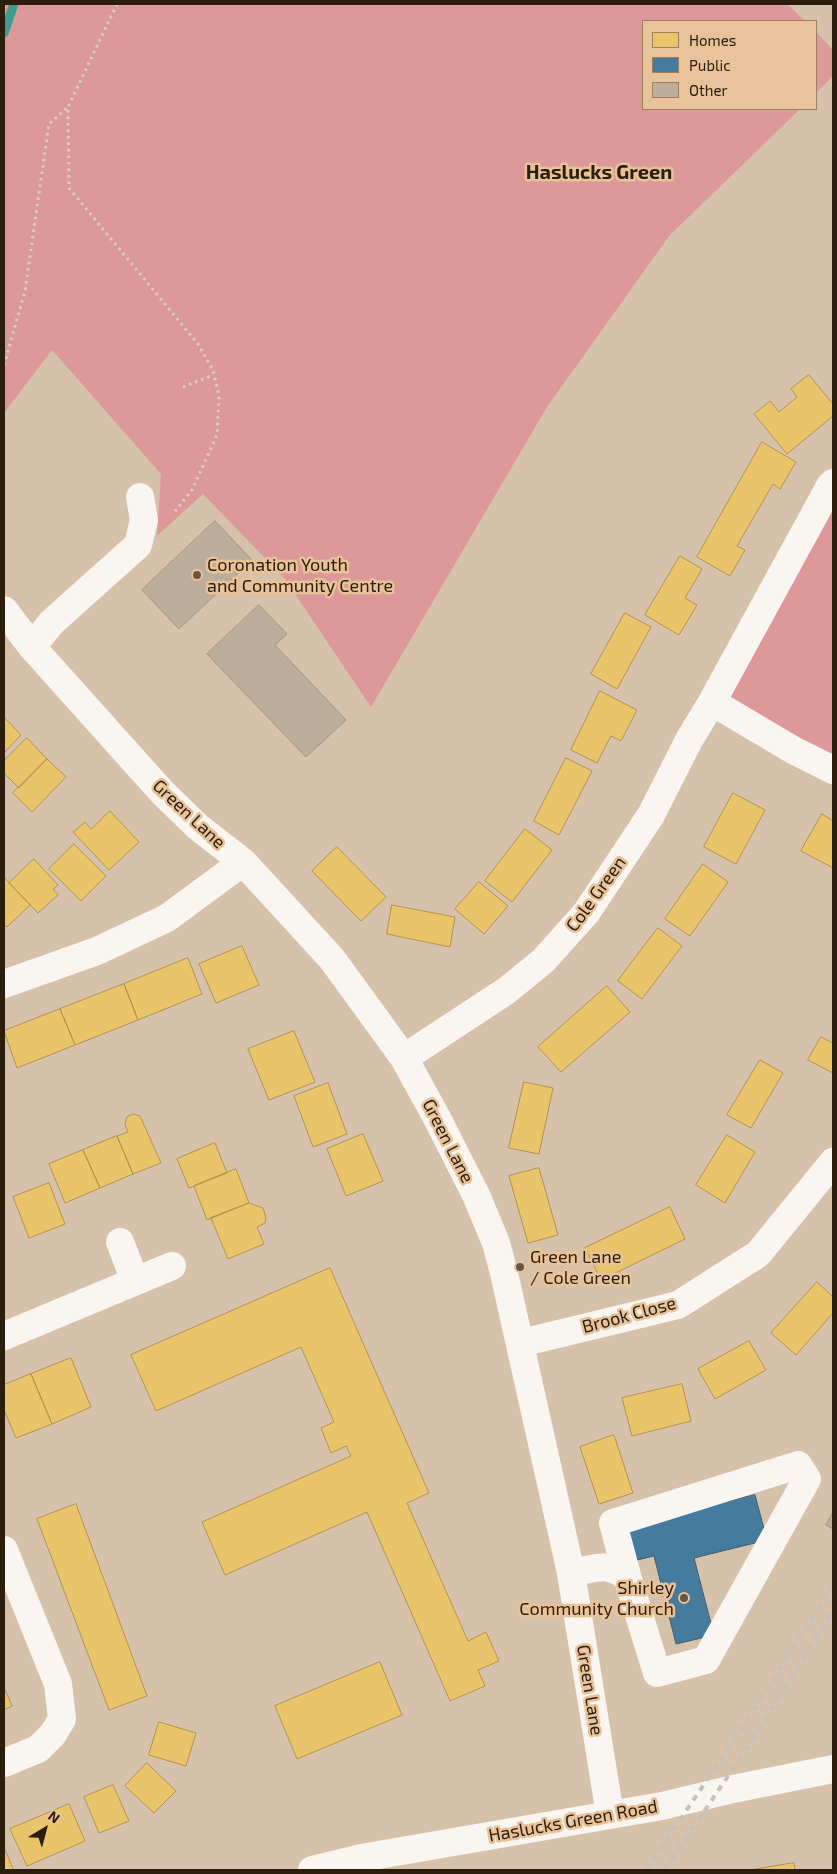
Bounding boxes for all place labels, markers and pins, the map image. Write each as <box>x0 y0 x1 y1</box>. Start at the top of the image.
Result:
place label: Coronation Youth and Community Centre <box>207 554 393 596</box>
marker: Coronation Youth and Community Centre <box>191 569 203 581</box>
place label: Green Lane / Cole Green <box>530 1246 631 1288</box>
marker: Green Lane / Cole Green <box>514 1261 526 1273</box>
place label: Shirley Community Church <box>519 1577 674 1620</box>
marker: Shirley Community Church <box>678 1592 690 1604</box>

